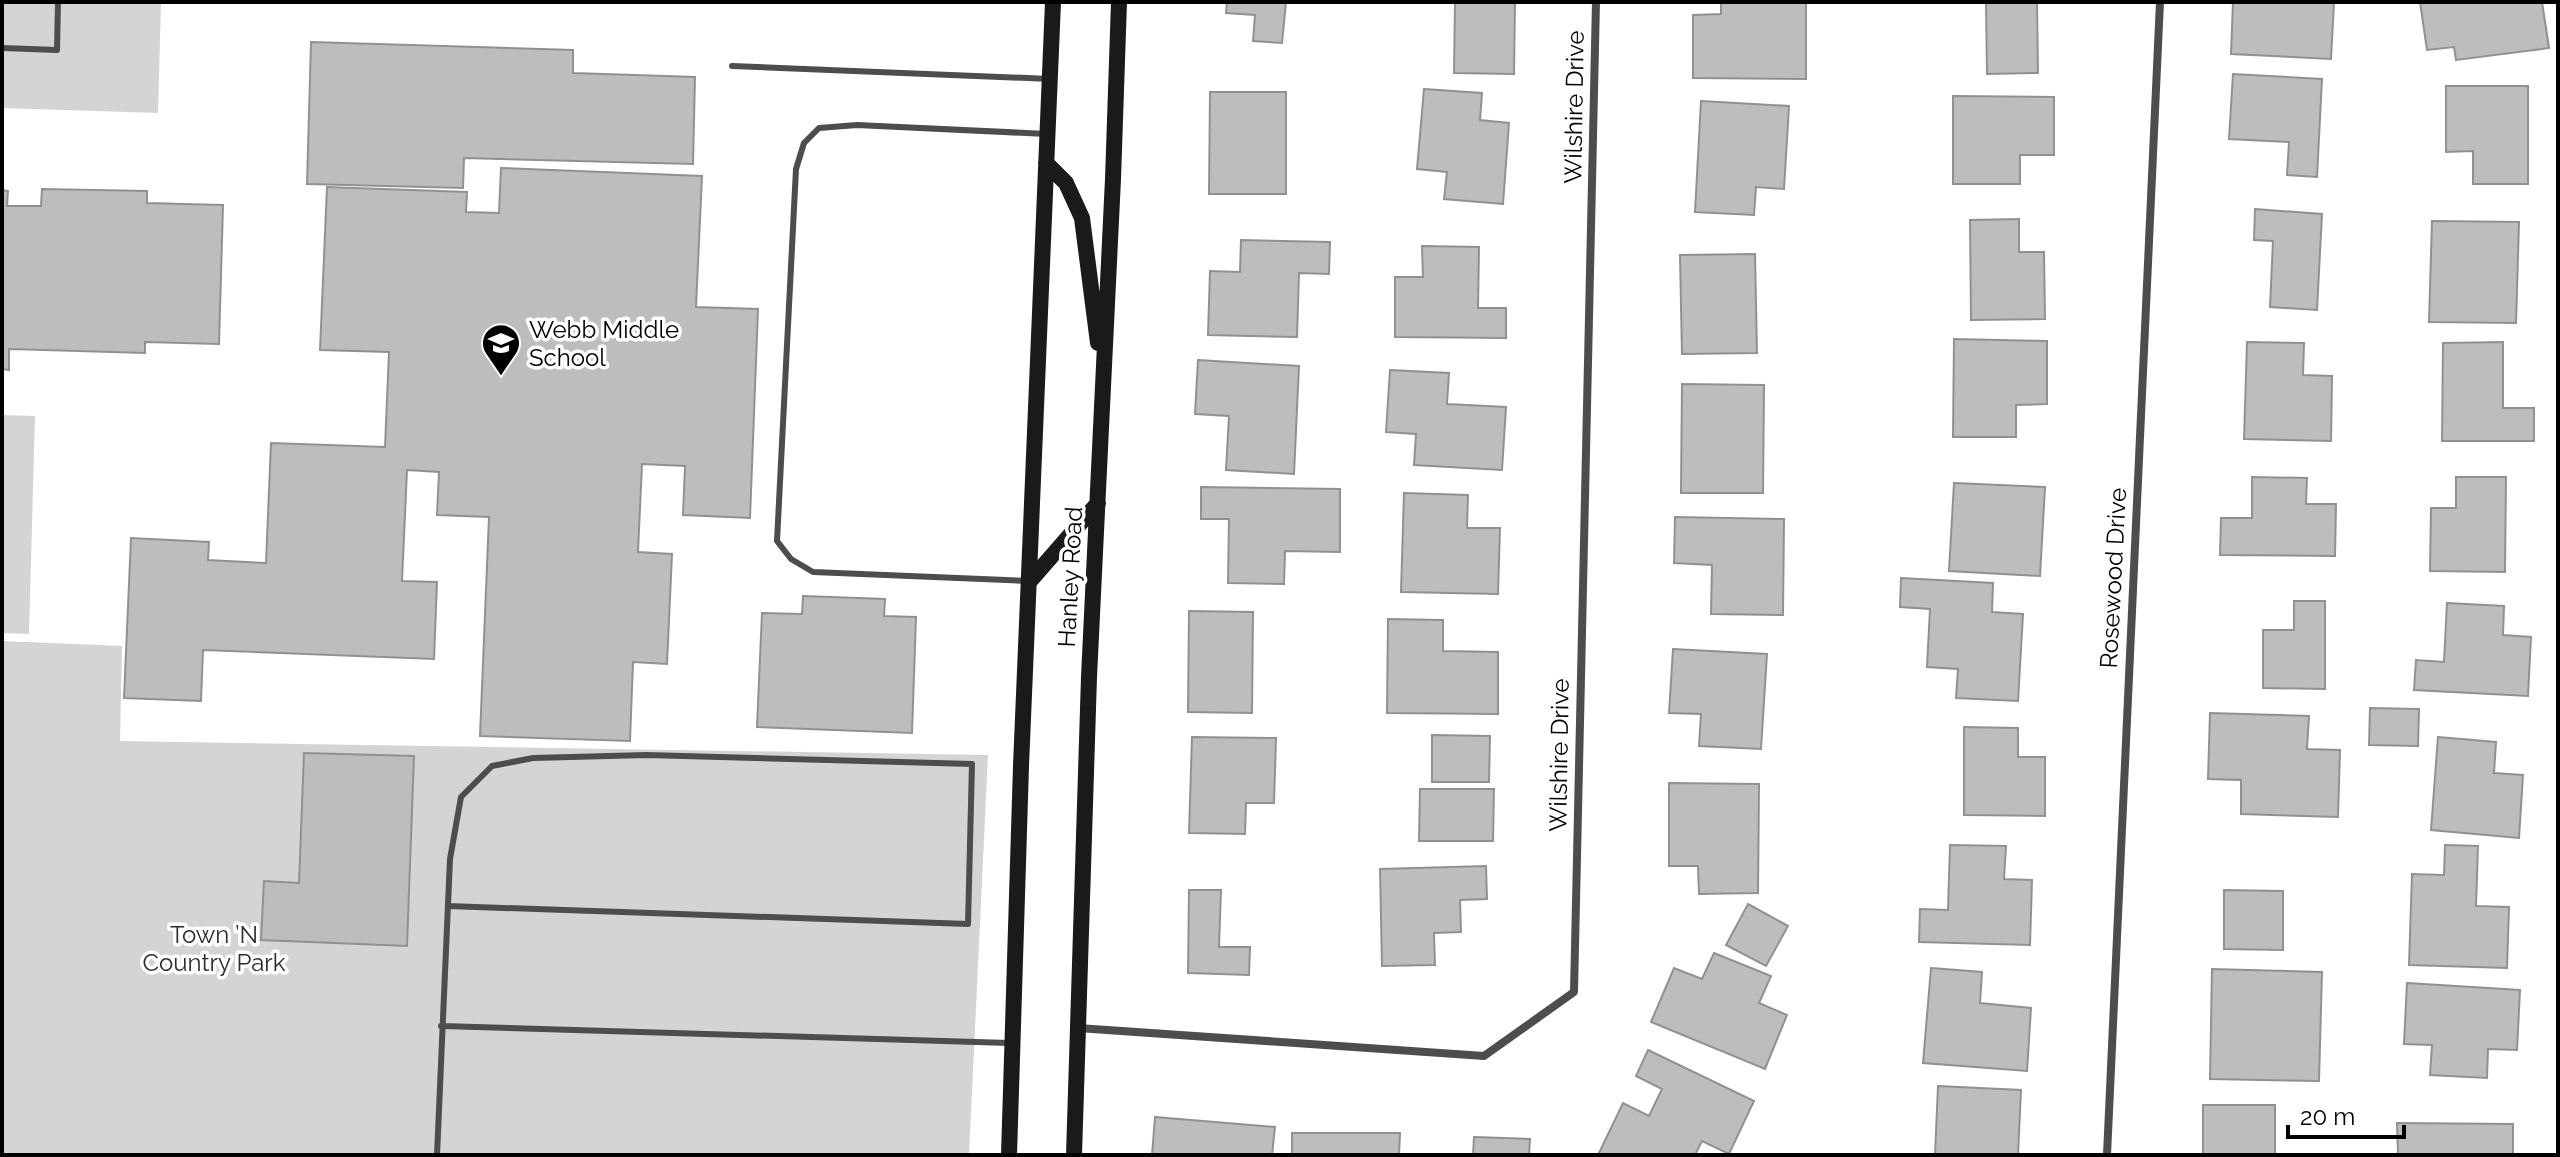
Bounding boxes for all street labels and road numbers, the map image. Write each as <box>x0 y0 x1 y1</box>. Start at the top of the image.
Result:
street label: Wilshire Drive <box>1558 30 1590 184</box>
street label: Rosewood Drive <box>2094 487 2132 669</box>
street label: Hanley Road <box>1052 506 1088 648</box>
street label: Wilshire Drive <box>1543 678 1575 832</box>

